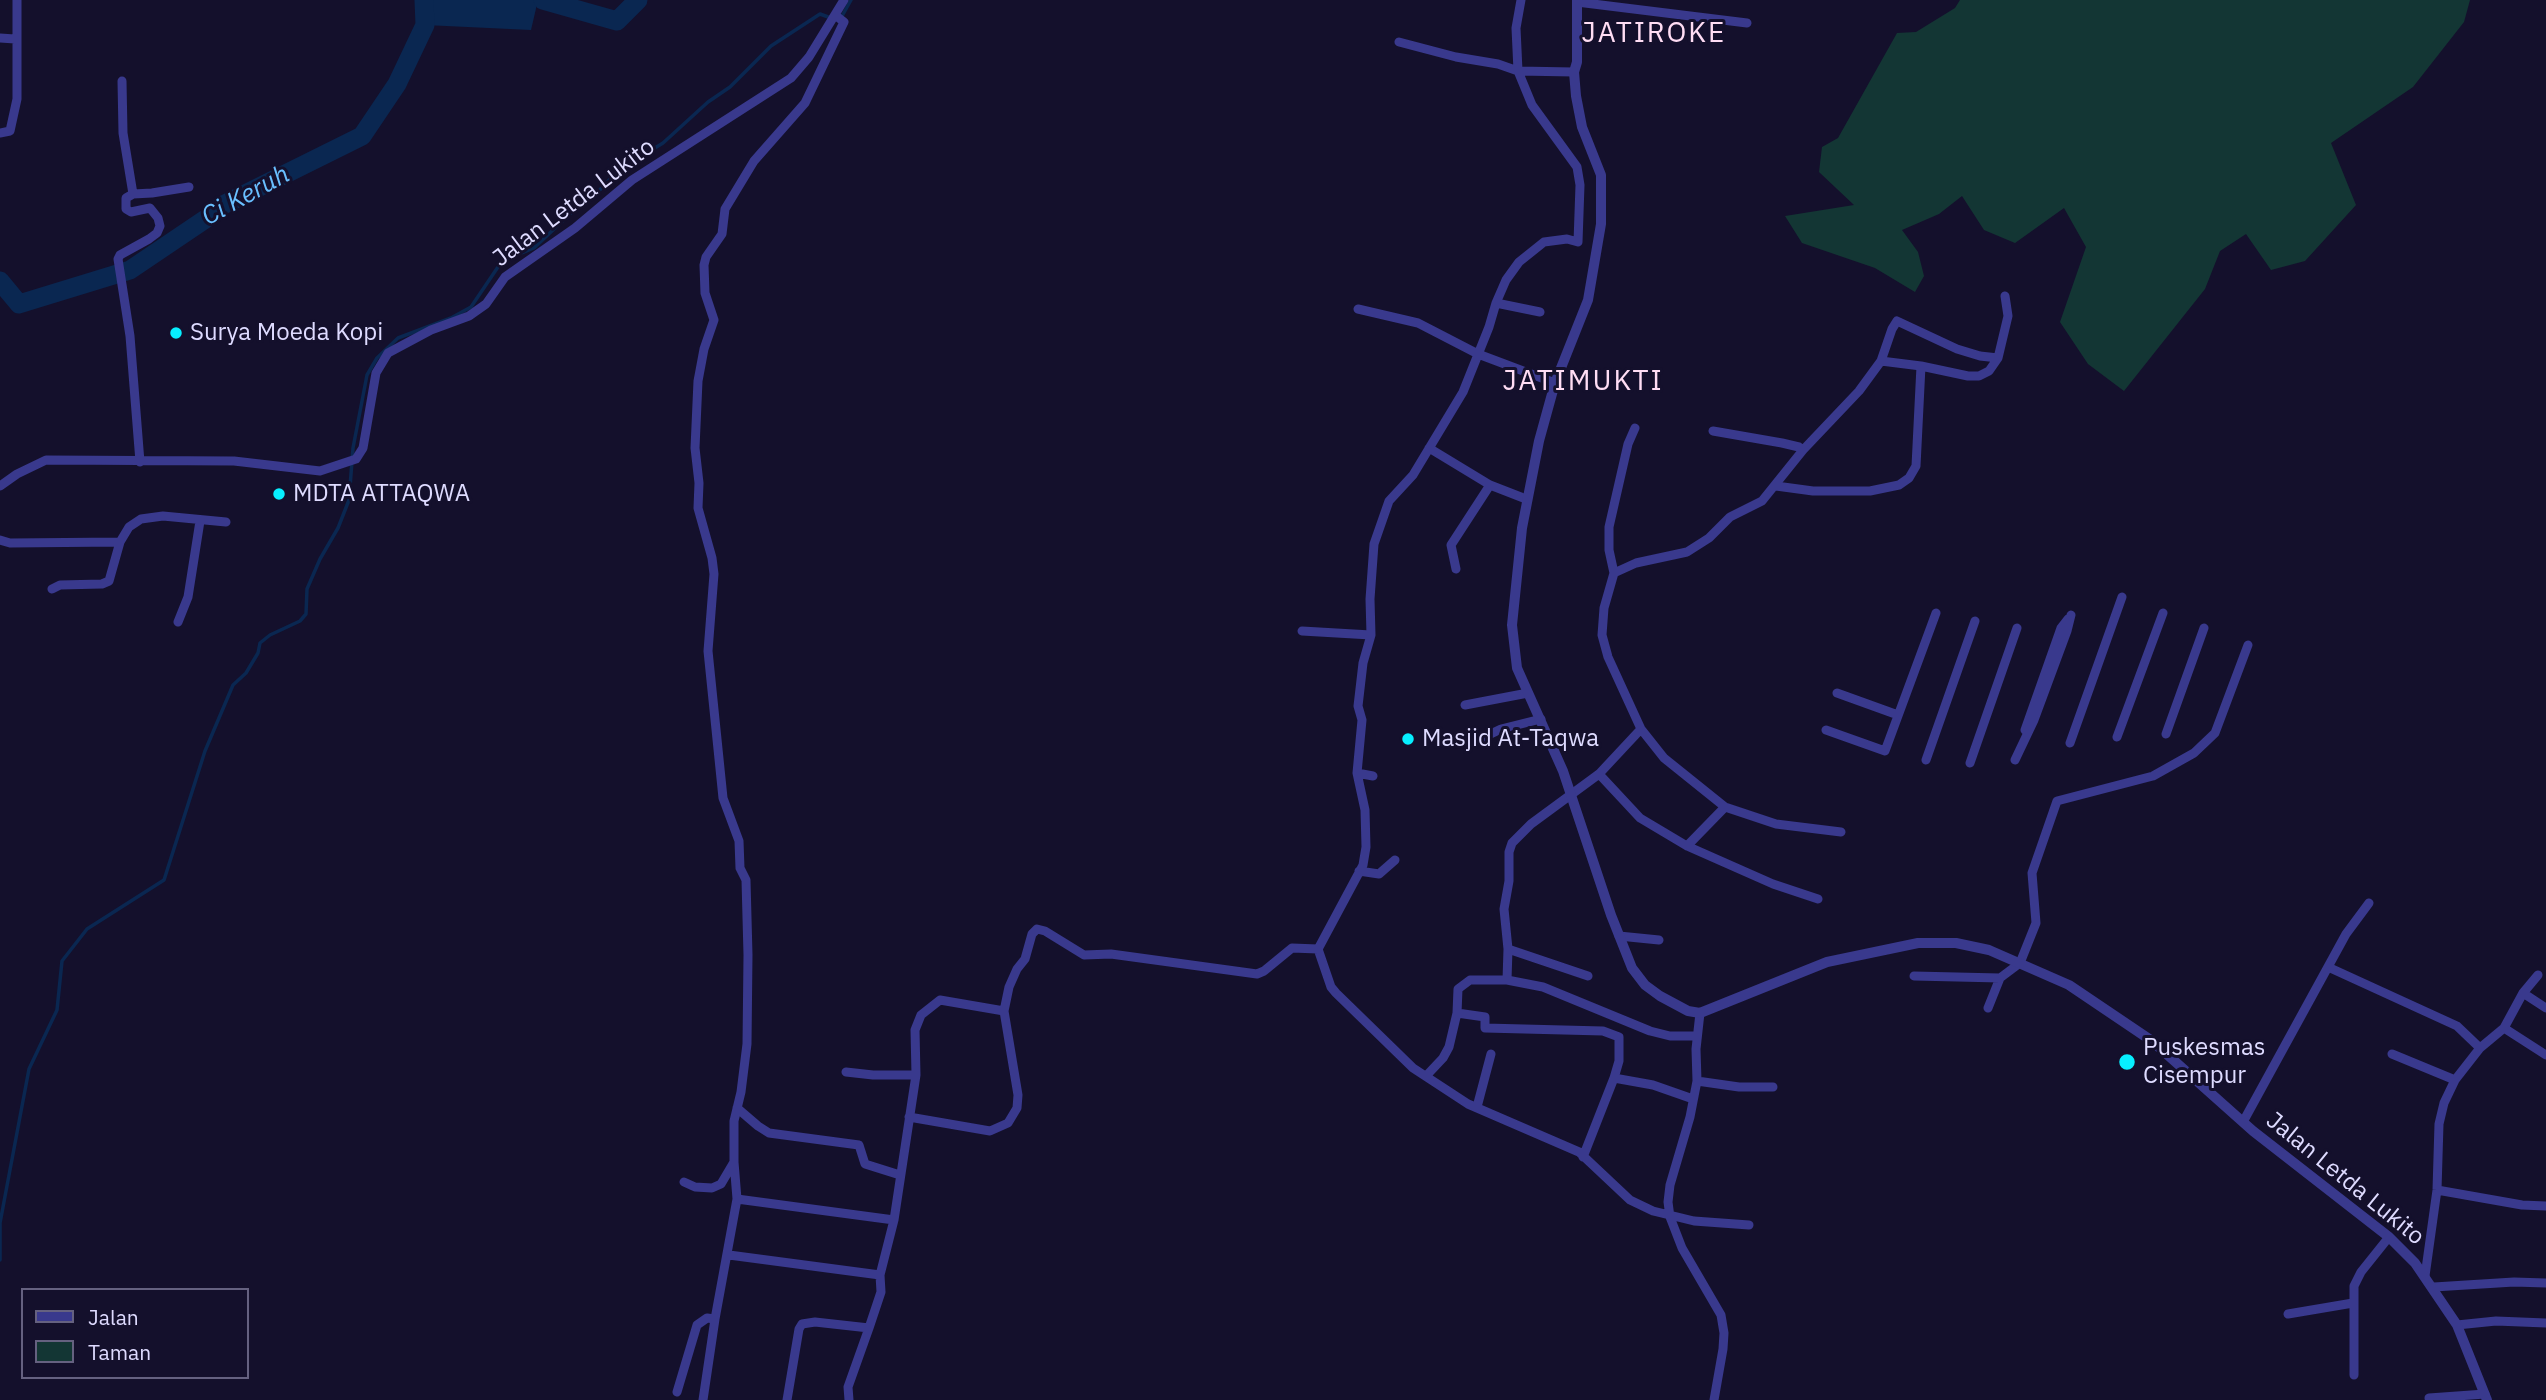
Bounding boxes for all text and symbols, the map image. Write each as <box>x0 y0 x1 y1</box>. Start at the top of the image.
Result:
district label: JATIROKE <box>1583 17 1725 51</box>
street label: Jalan Letda Lukito <box>487 133 661 273</box>
water label: Ci Keruh <box>197 159 295 233</box>
place label: Surya Moeda Kopi <box>190 319 383 347</box>
marker: Surya Moeda Kopi <box>168 325 184 341</box>
district label: JATIMUKTI <box>1504 365 1662 399</box>
place label: MDTA ATTAQWA <box>293 480 470 508</box>
marker: MDTA ATTAQWA <box>271 486 287 502</box>
place label: Masjid At-Taqwa <box>1422 725 1599 753</box>
marker: Masjid At-Taqwa <box>1400 731 1416 747</box>
place label: Puskesmas Cisempur <box>2143 1034 2265 1090</box>
marker: Puskesmas Cisempur <box>2117 1052 2137 1072</box>
street label: Jalan Letda Lukito <box>2260 1106 2430 1252</box>
legend <box>21 1288 248 1379</box>
text: Jalan <box>88 1303 139 1331</box>
text: Taman <box>88 1338 151 1366</box>

